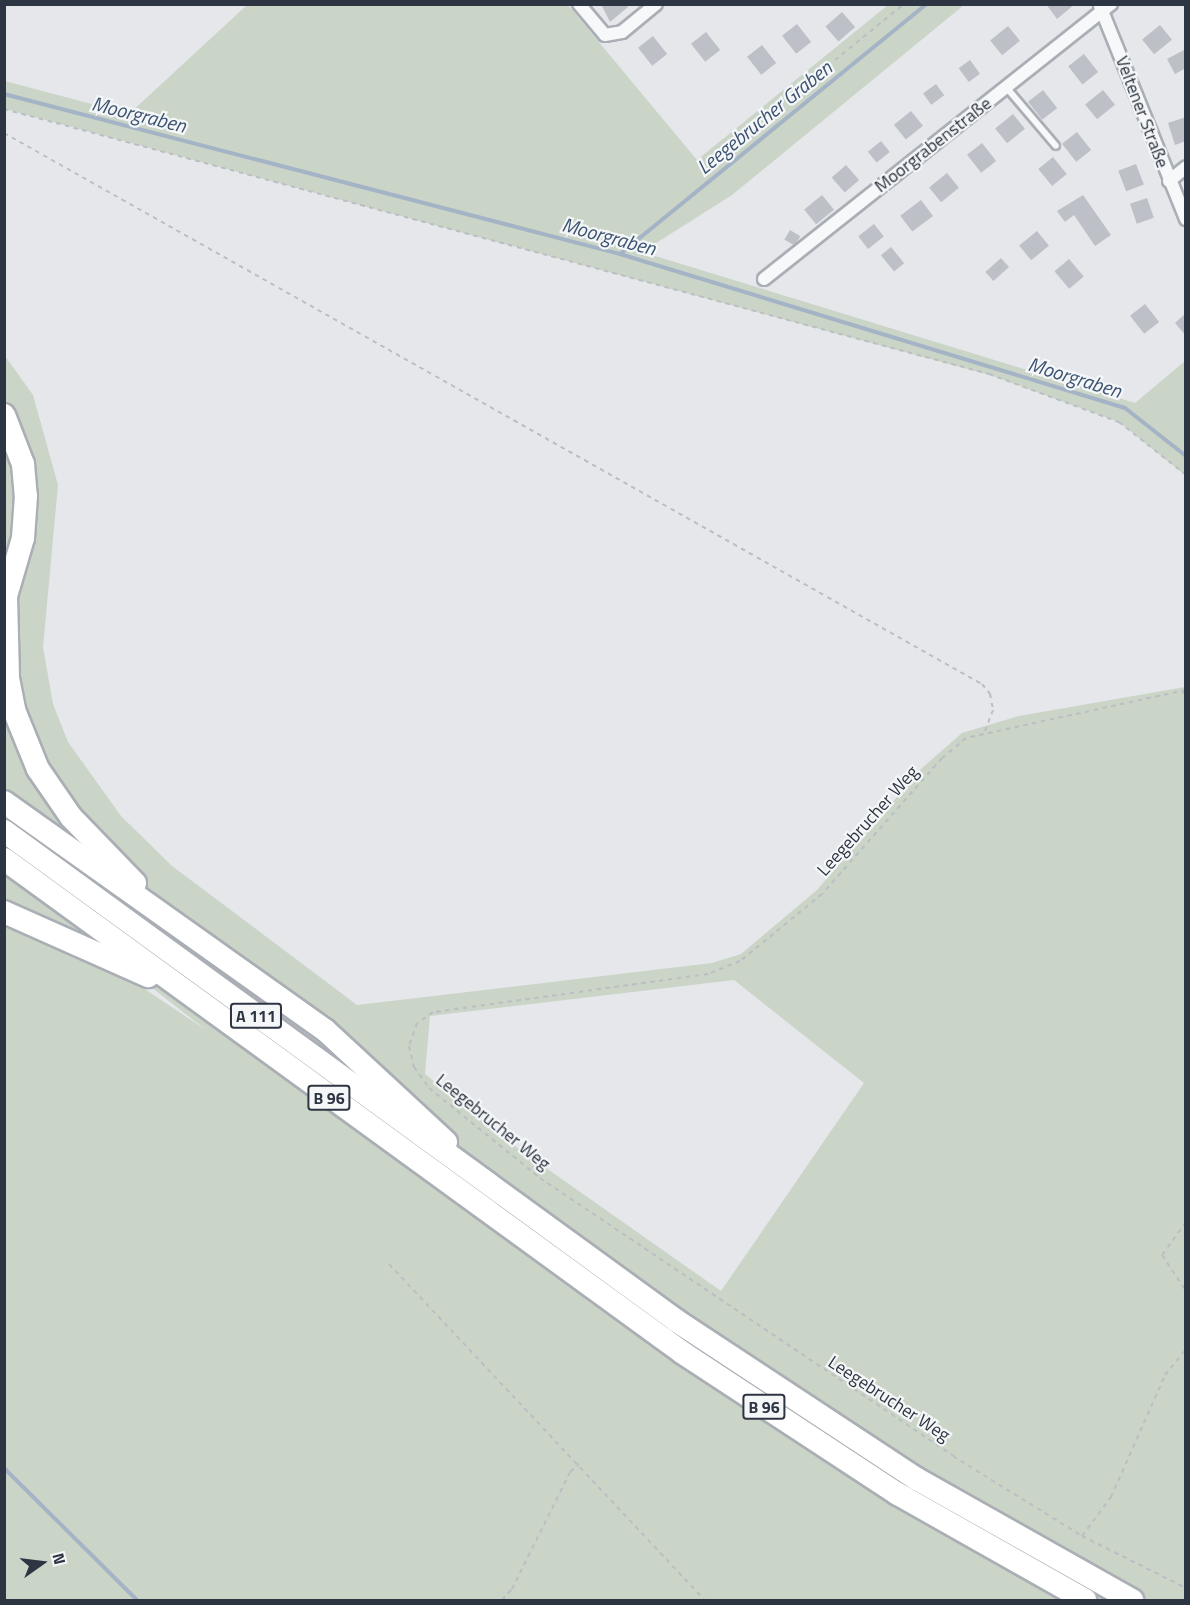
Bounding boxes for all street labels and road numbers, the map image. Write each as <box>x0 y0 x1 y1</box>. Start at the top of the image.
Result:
street label: Veltener Straße <box>1111 53 1173 171</box>
street label: Moorgrabenstraße <box>870 93 996 197</box>
street label: Leegebrucher Weg <box>813 761 923 881</box>
road number: A 111 <box>229 1003 283 1029</box>
street label: Leegebrucher Weg <box>431 1069 555 1175</box>
road number: B 96 <box>306 1085 352 1111</box>
street label: Leegebrucher Weg <box>824 1352 954 1446</box>
road number: B 96 <box>742 1394 786 1420</box>

